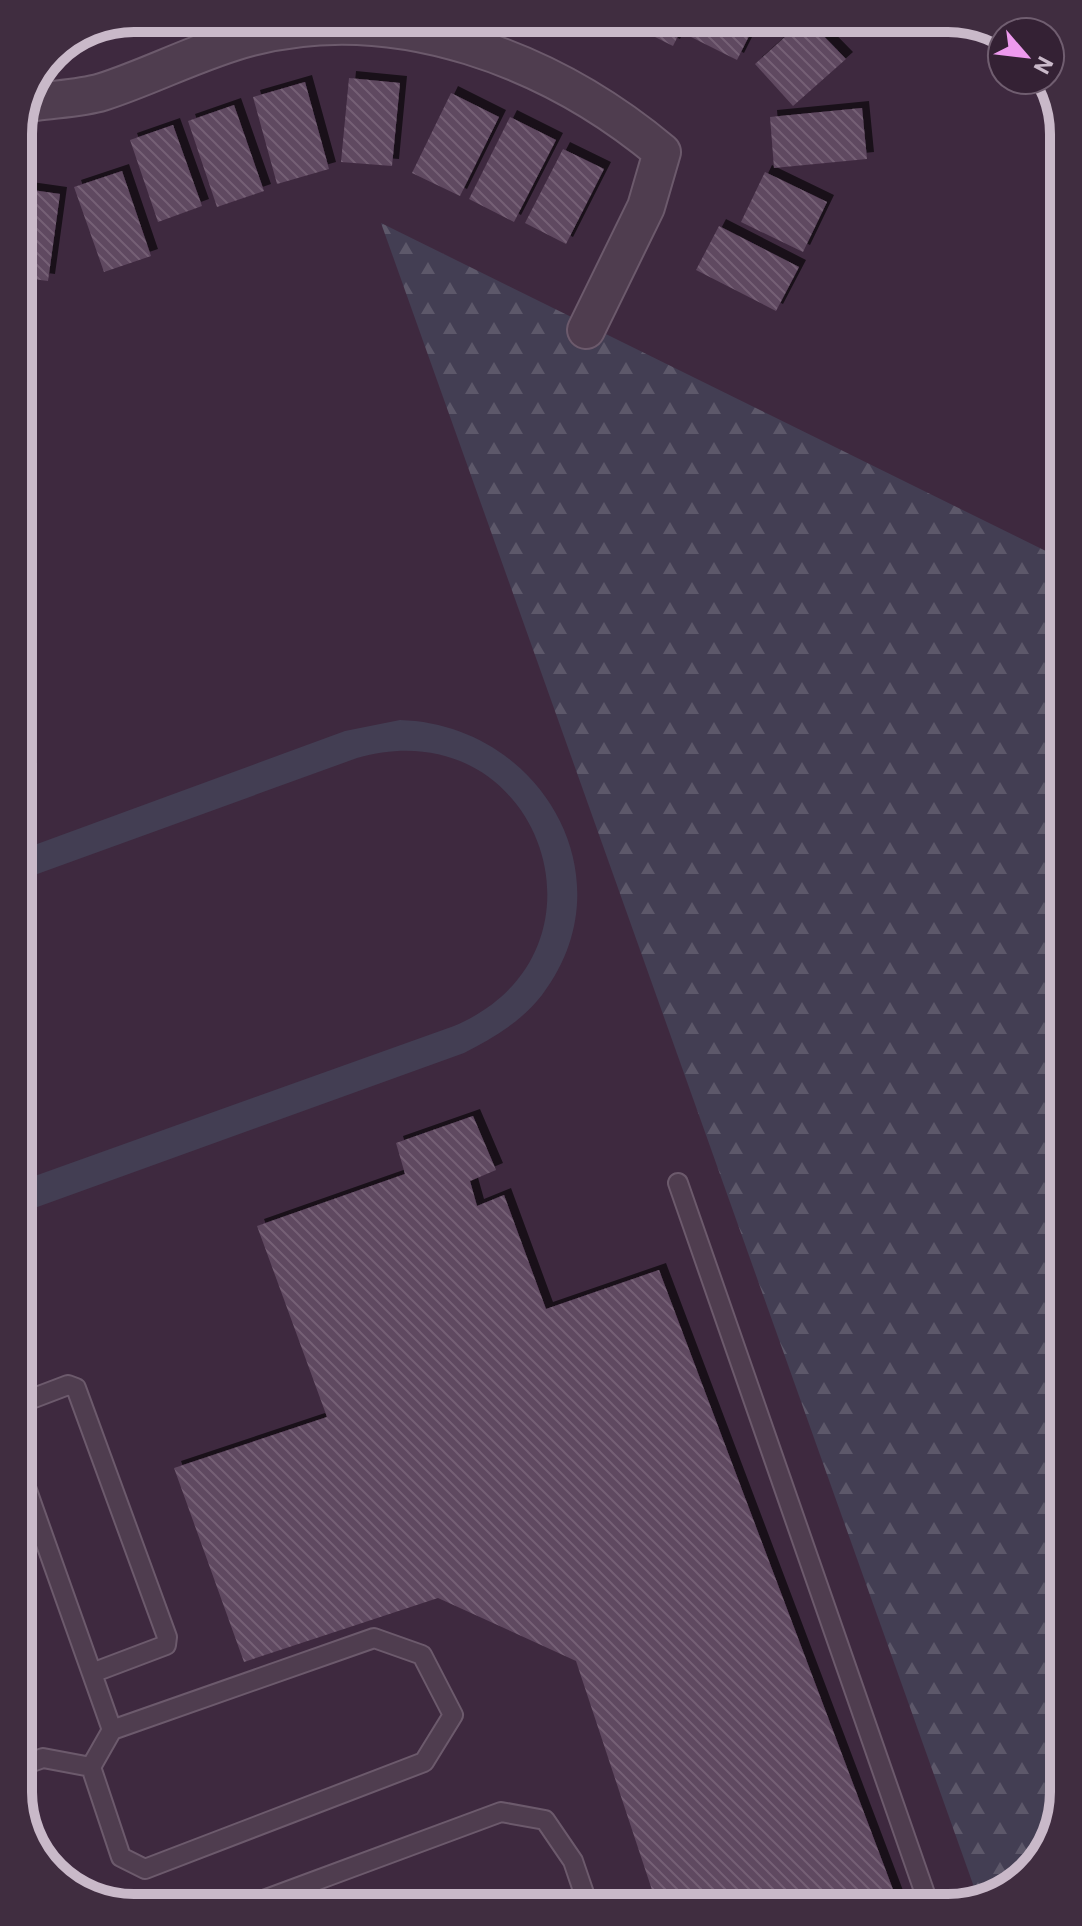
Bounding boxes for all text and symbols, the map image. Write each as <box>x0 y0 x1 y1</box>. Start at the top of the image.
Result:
north arrow <box>986 16 1066 96</box>
text: N <box>1029 52 1058 78</box>

